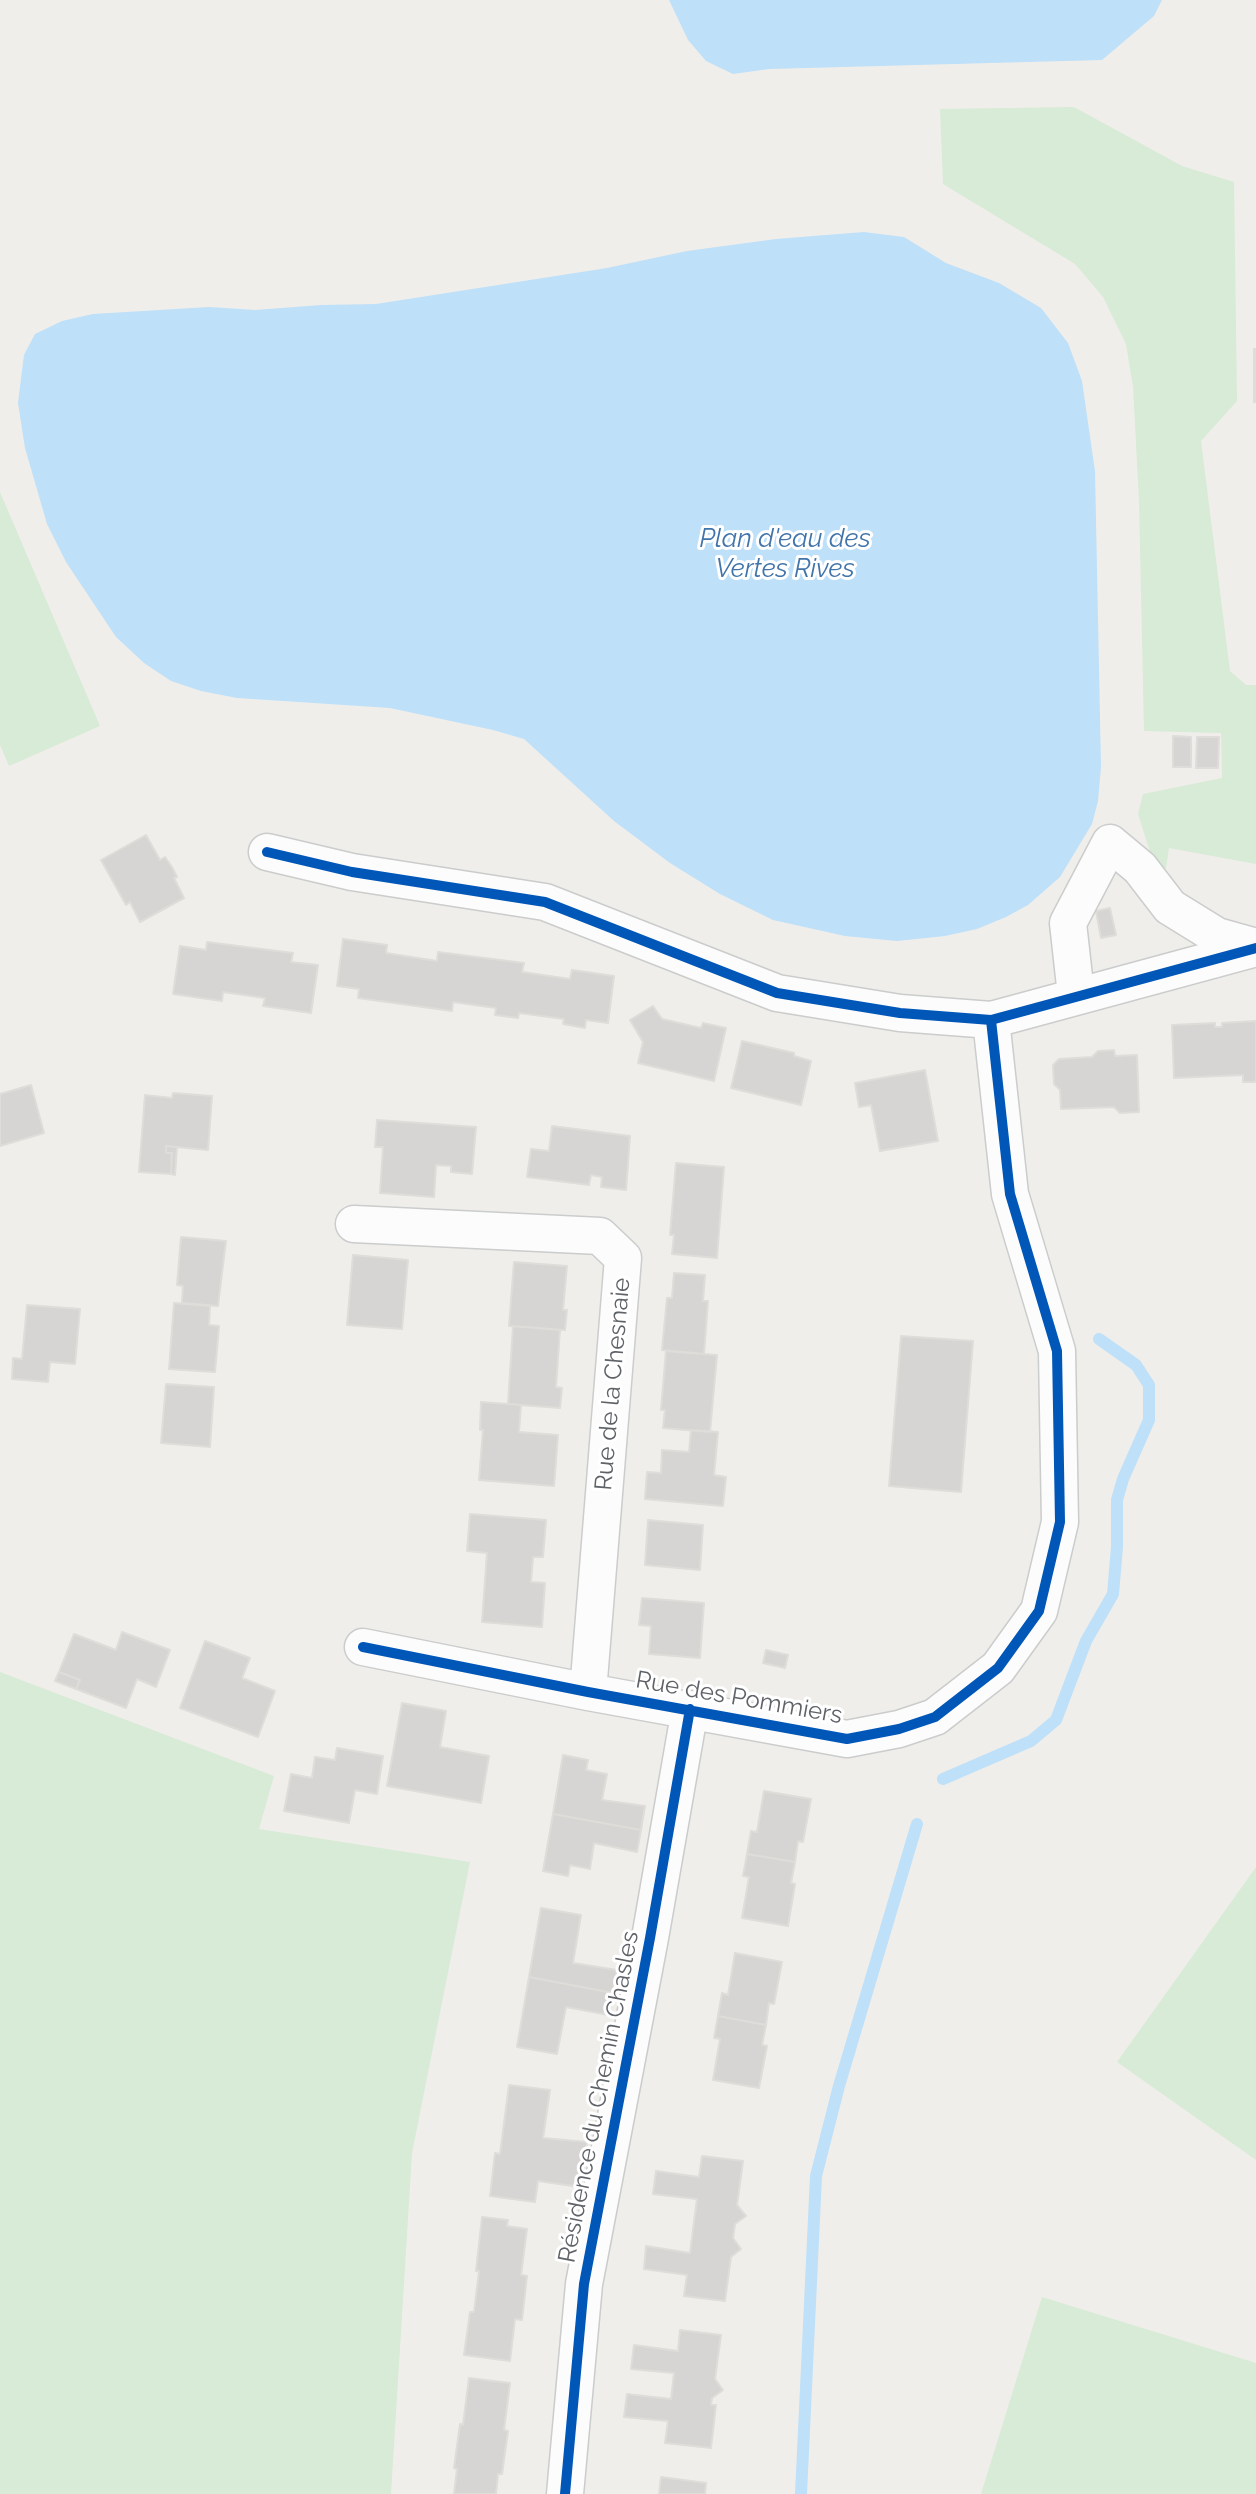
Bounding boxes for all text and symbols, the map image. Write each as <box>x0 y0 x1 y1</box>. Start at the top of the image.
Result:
water label: Plan d'eau des Vertes Rives <box>699 523 871 584</box>
street label: Rue de la Chesnaie <box>589 1276 637 1492</box>
street label: Rue des Pommiers <box>634 1666 844 1730</box>
street label: Résidence du Chemin Chasles <box>553 1929 645 2265</box>

